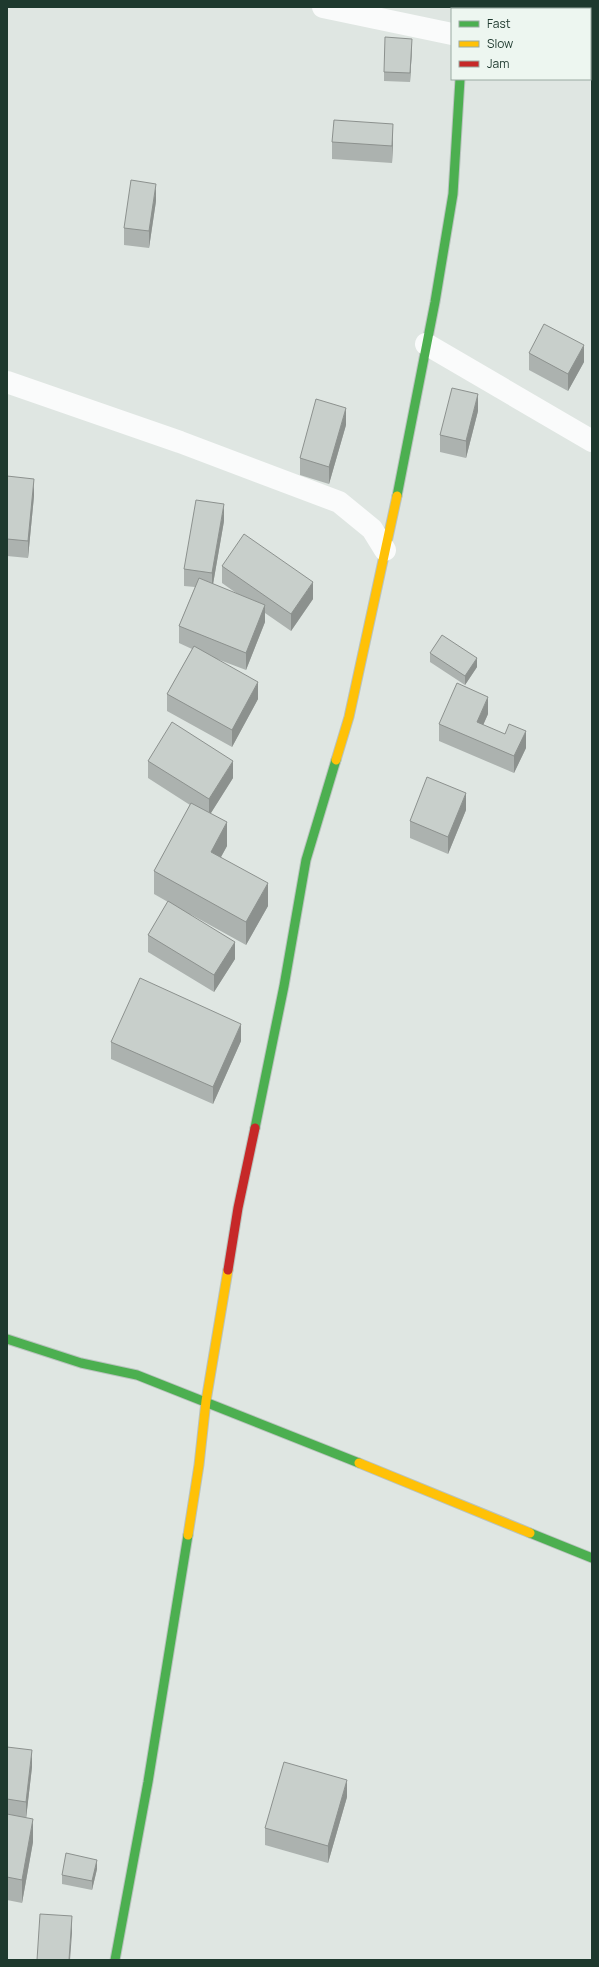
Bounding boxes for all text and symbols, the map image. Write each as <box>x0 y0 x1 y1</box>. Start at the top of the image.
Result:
legend <box>451 8 591 80</box>
text: Fast <box>487 15 511 32</box>
text: Slow <box>487 35 513 52</box>
text: Jam <box>487 55 509 72</box>

